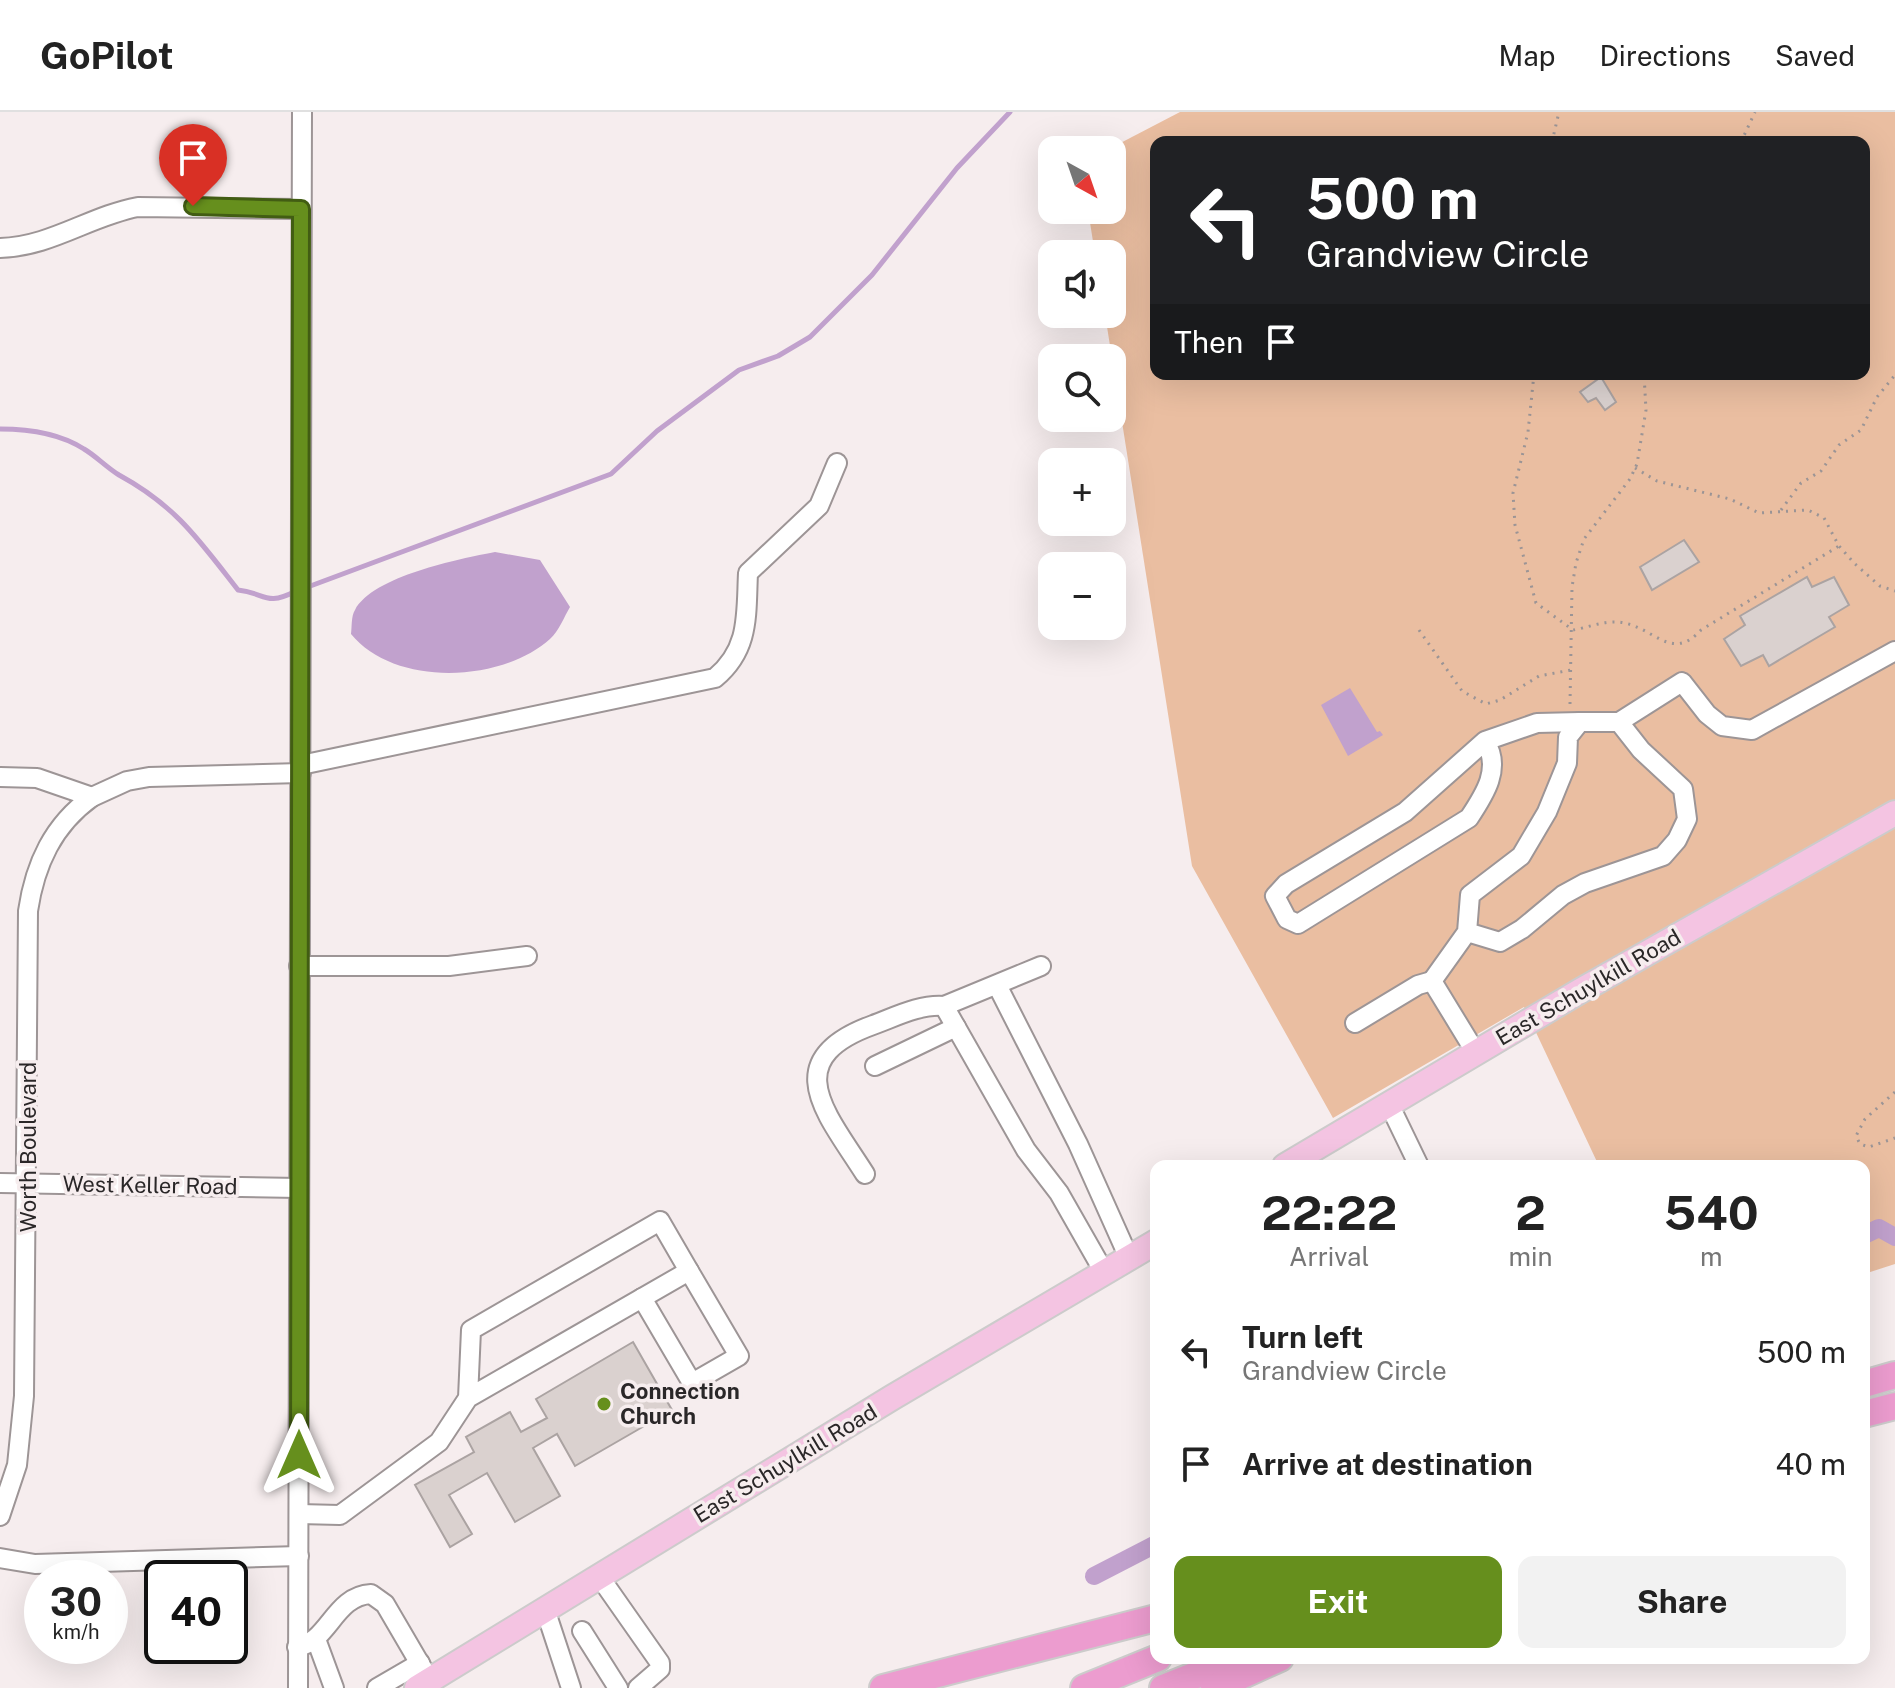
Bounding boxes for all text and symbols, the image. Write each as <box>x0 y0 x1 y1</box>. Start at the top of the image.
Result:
text: GoPilot <box>40 33 174 78</box>
text: Map <box>1499 39 1555 72</box>
text: Directions <box>1599 39 1731 72</box>
text: Saved <box>1775 39 1855 72</box>
pin <box>159 124 227 206</box>
icon: arrive <box>171 136 215 180</box>
north arrow <box>1038 136 1126 224</box>
map controls <box>1038 136 1126 640</box>
text: 500 m <box>1306 166 1479 232</box>
icon: left <box>1174 168 1278 272</box>
text: Grandview Circle <box>1306 233 1589 275</box>
button: sound <box>1038 240 1126 328</box>
icon: arrive <box>1259 320 1303 364</box>
text: Then <box>1174 324 1243 360</box>
button: search <box>1038 344 1126 432</box>
button: + <box>1038 448 1126 536</box>
button: − <box>1038 552 1126 640</box>
street label: East Schuylkill Road <box>1491 923 1685 1051</box>
street label: Worth Boulevard <box>15 1062 41 1232</box>
street label: West Keller Road <box>62 1170 238 1200</box>
text: 22:22 <box>1261 1184 1397 1241</box>
text: 2 <box>1515 1184 1546 1241</box>
text: 540 <box>1664 1184 1759 1241</box>
text: Arrival <box>1289 1241 1369 1272</box>
text: min <box>1508 1241 1553 1272</box>
text: m <box>1700 1241 1722 1272</box>
text: Turn left <box>1242 1319 1363 1355</box>
icon: left <box>1174 1330 1218 1374</box>
text: 500 m <box>1757 1334 1846 1370</box>
text: Grandview Circle <box>1242 1355 1447 1386</box>
place label: Connection Church <box>620 1378 740 1429</box>
marker: Connection Church <box>595 1395 613 1413</box>
street label: East Schuylkill Road <box>689 1398 881 1528</box>
position arrow <box>257 1413 341 1497</box>
icon: arrive <box>1174 1442 1218 1486</box>
text: Arrive at destination <box>1242 1446 1533 1482</box>
text: 40 m <box>1776 1446 1846 1482</box>
button: Exit <box>1174 1556 1502 1648</box>
button: Share <box>1518 1556 1846 1648</box>
speed limit sign: 40 <box>144 1560 248 1664</box>
text: 30 <box>50 1578 102 1625</box>
text: km/h <box>52 1620 100 1644</box>

